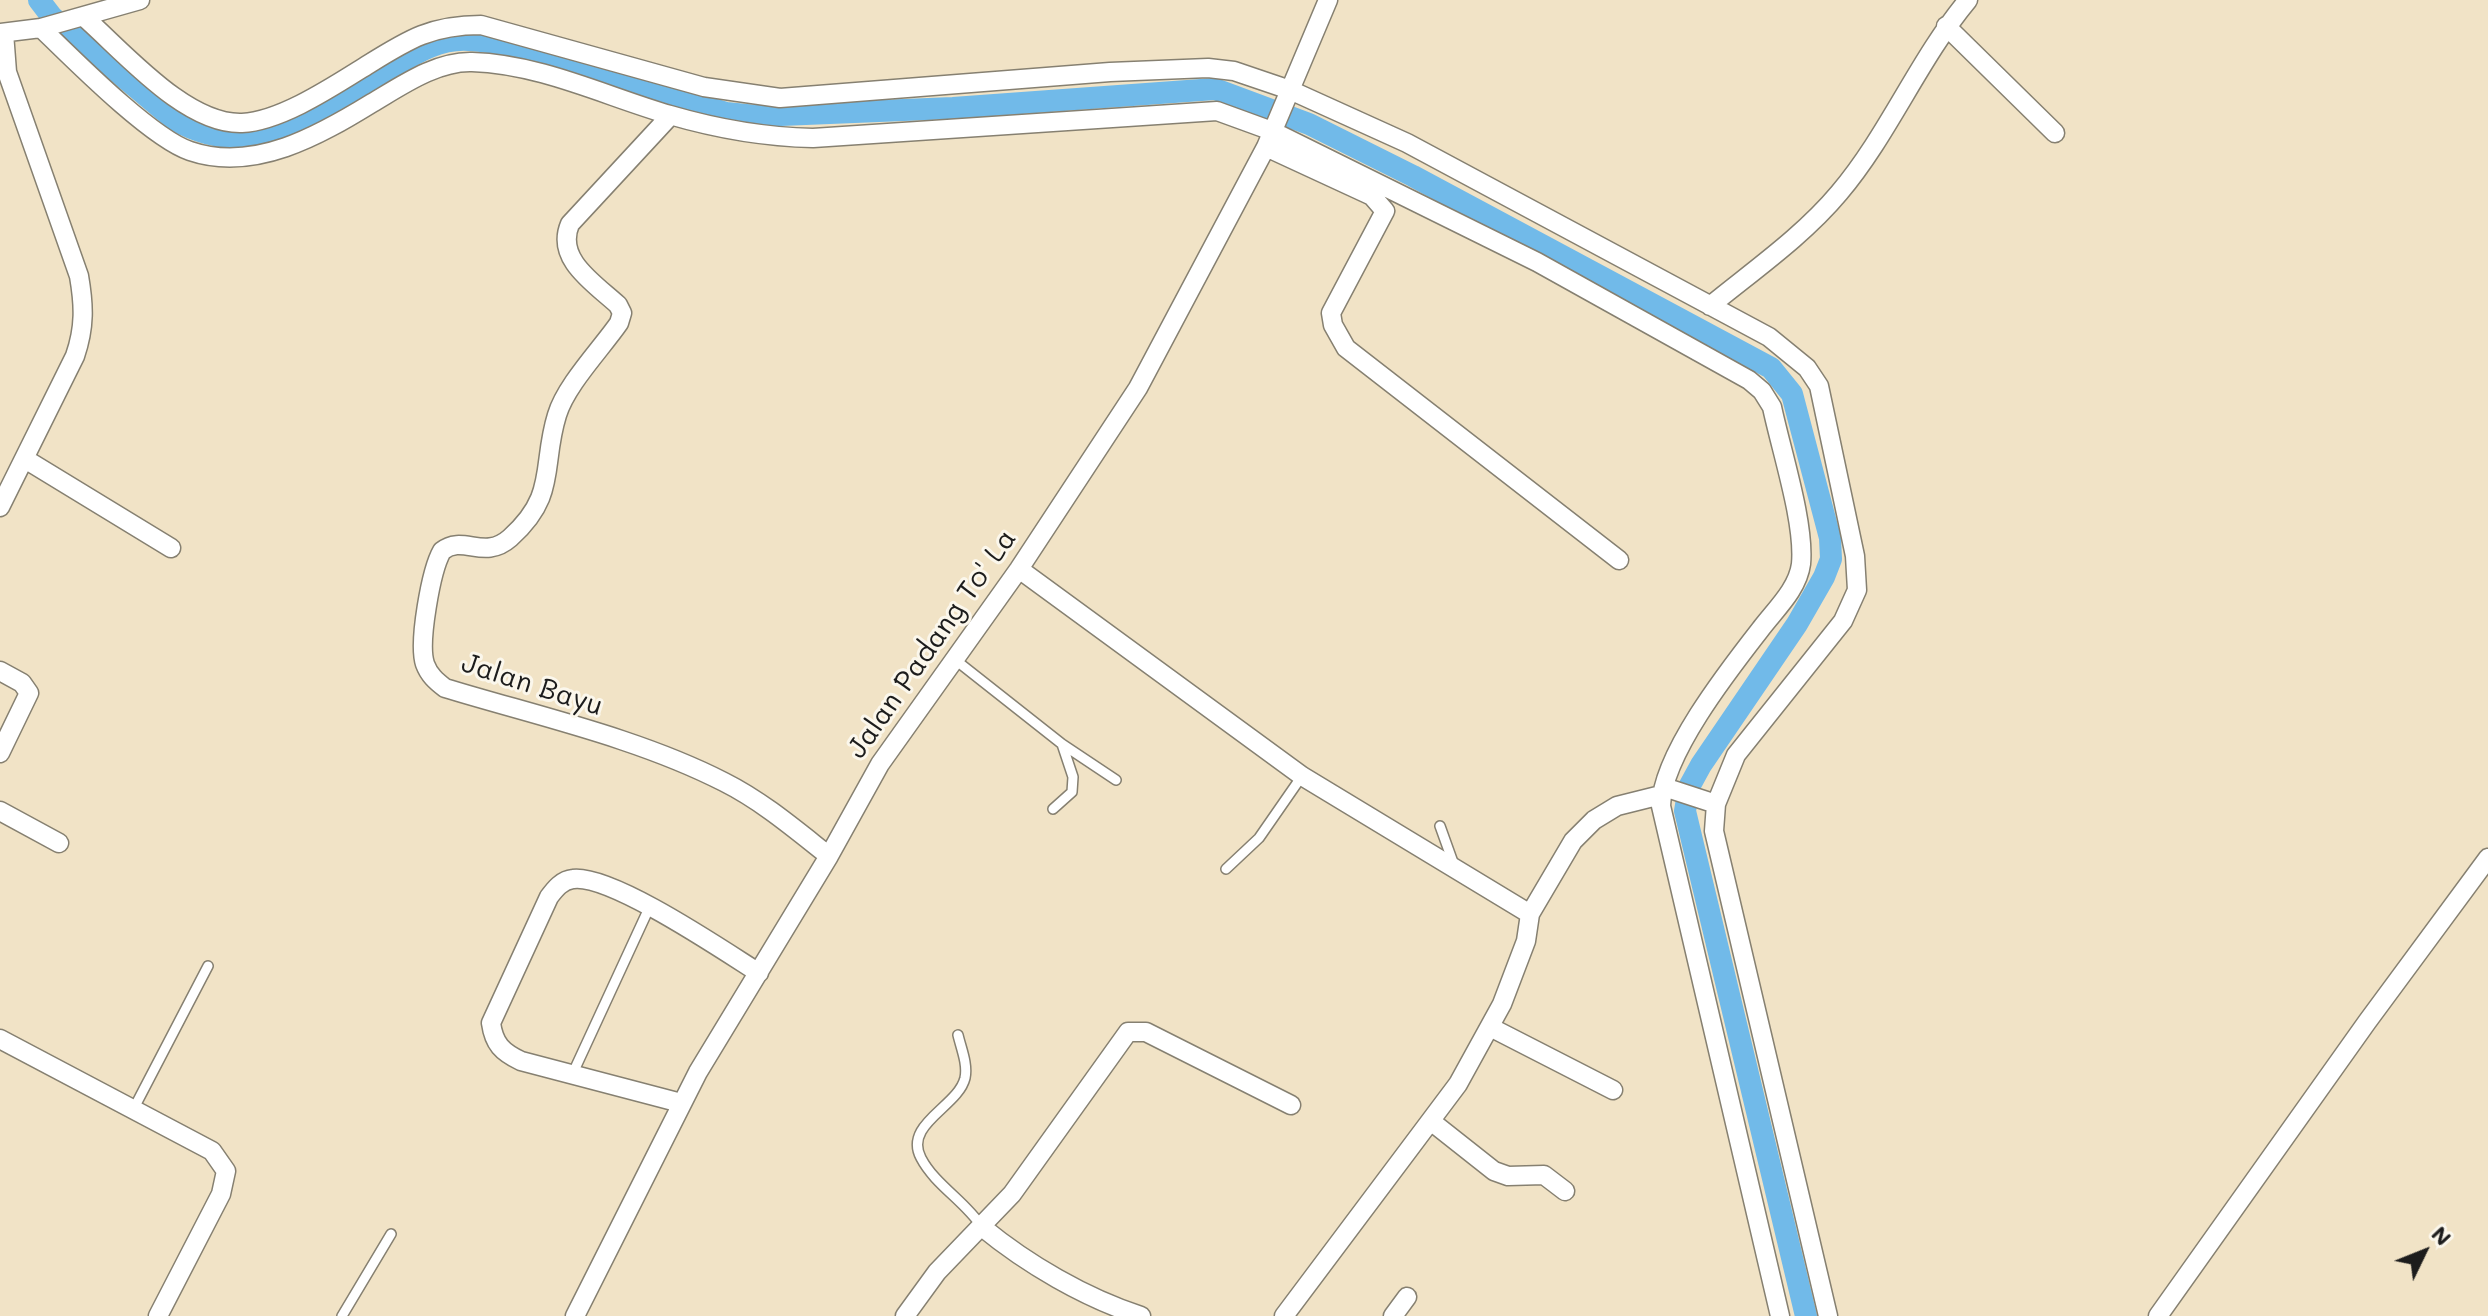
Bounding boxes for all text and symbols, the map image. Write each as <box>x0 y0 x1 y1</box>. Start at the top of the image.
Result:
street label: Jalan Padang To' La <box>840 523 1024 765</box>
street label: Jalan Bayu <box>457 646 607 724</box>
north arrow <box>2384 1212 2464 1292</box>
text: N <box>2426 1219 2458 1251</box>

